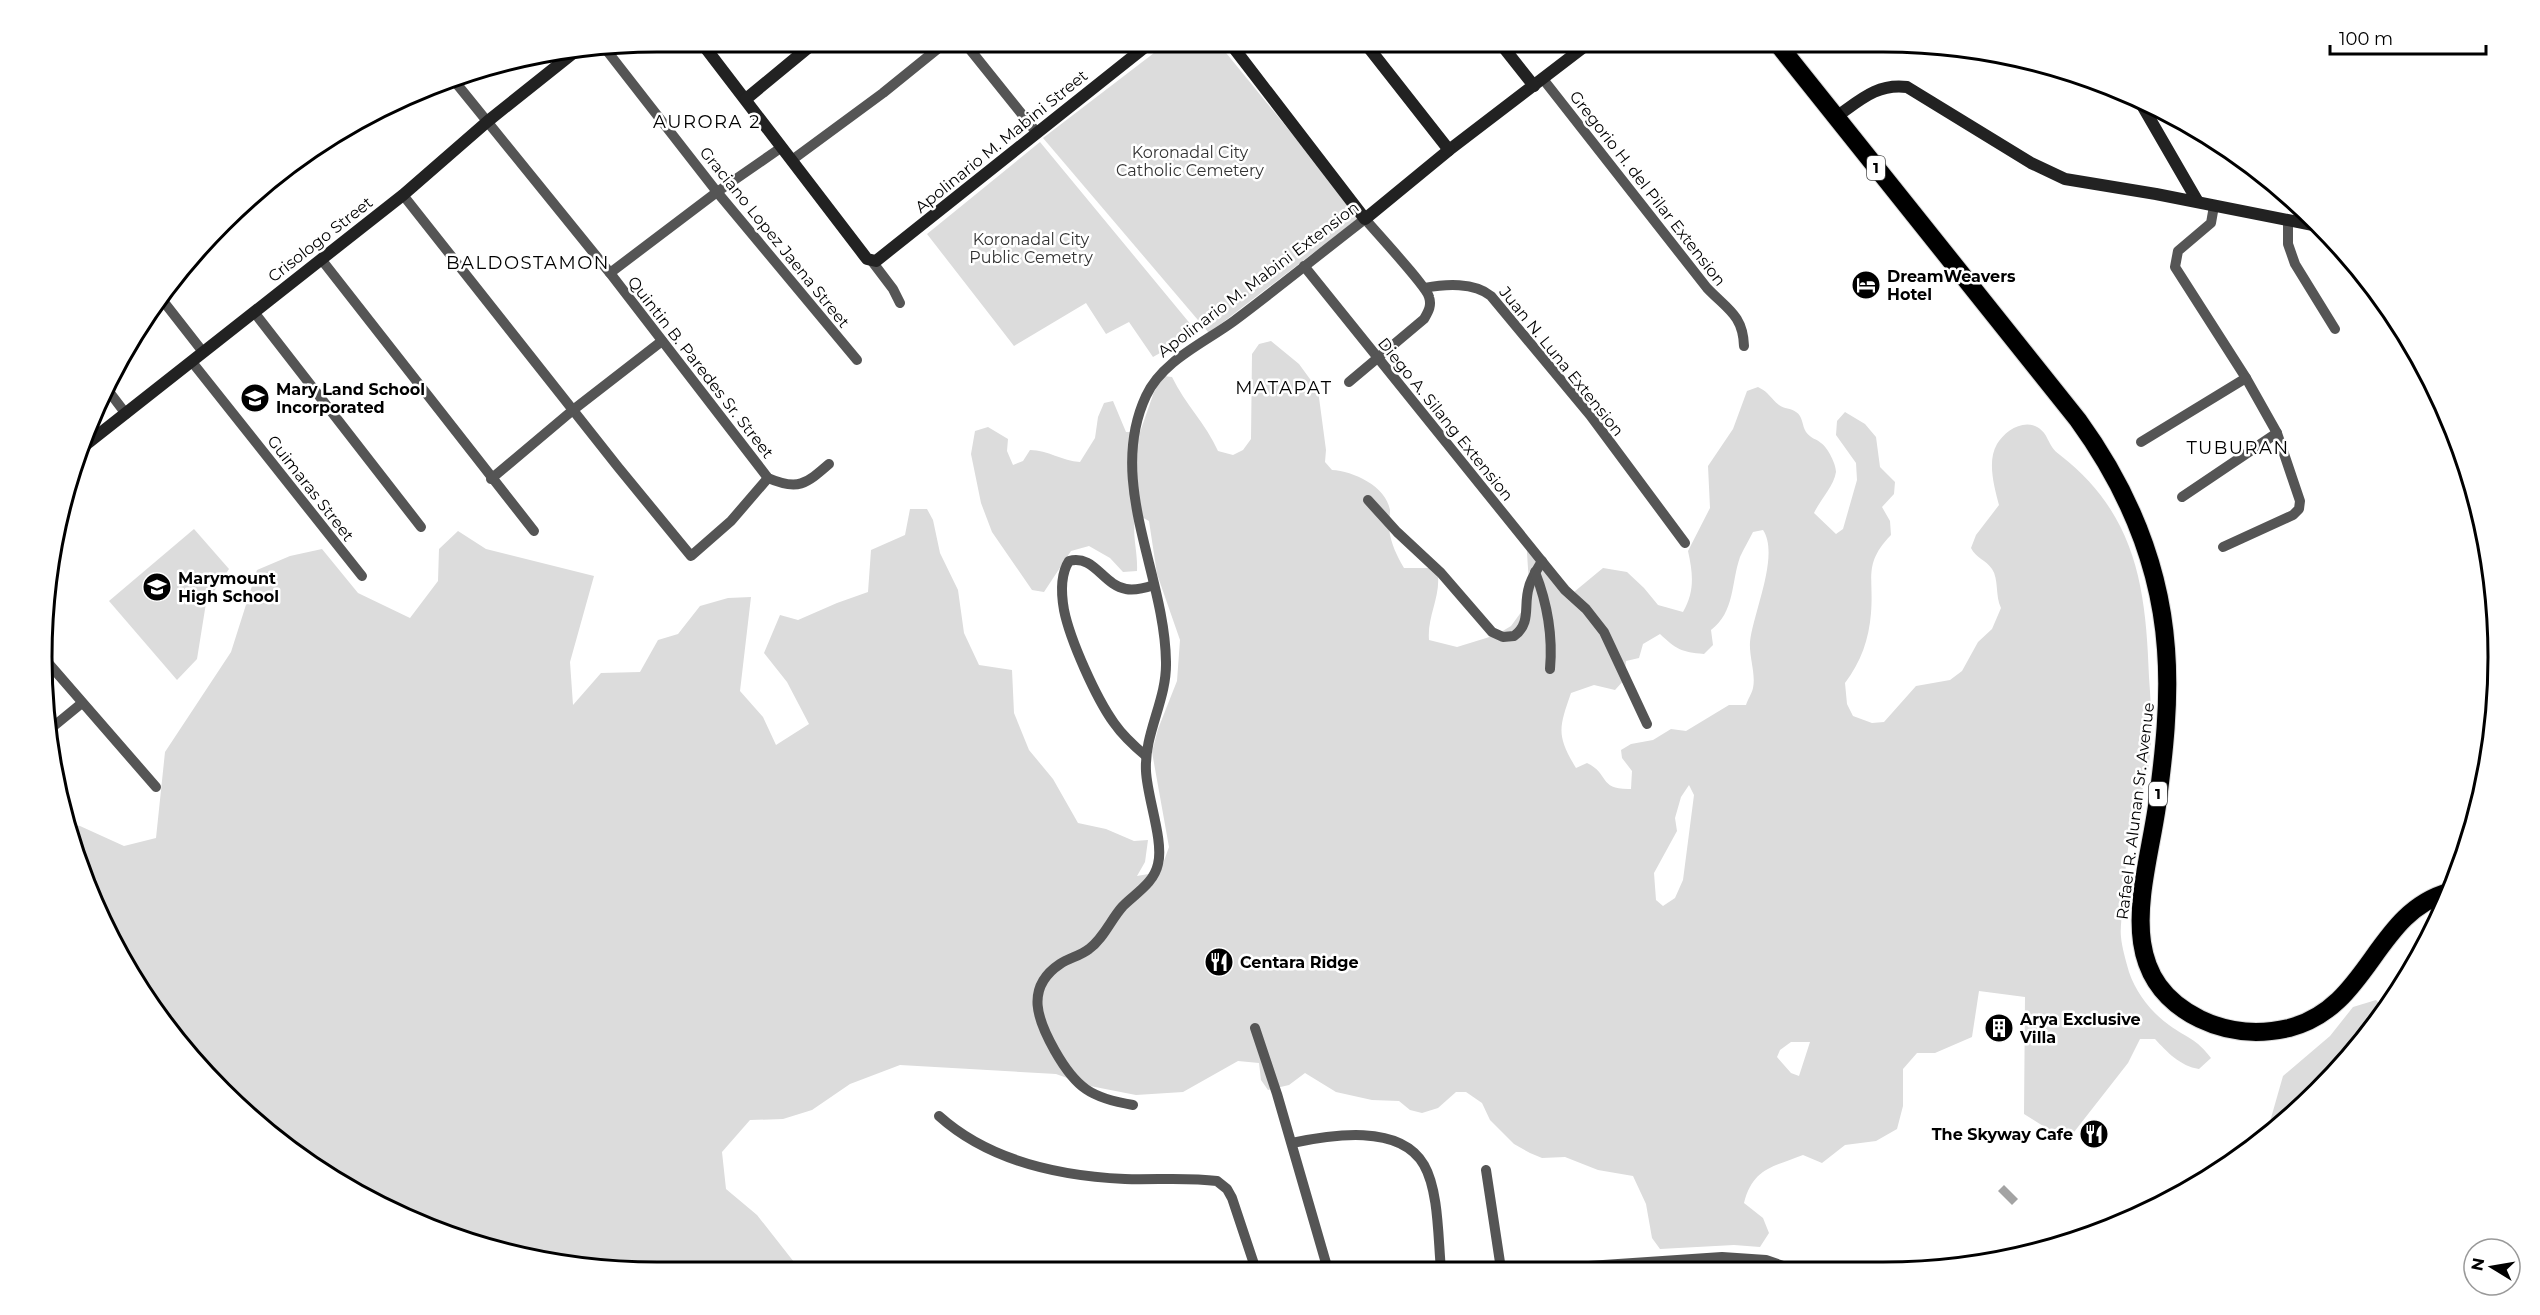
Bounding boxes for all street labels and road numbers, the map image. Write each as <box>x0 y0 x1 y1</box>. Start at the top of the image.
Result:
street label: Apolinario M. Mabini Street <box>911 66 1092 217</box>
street label: Gregorio H. del Pilar Extension <box>1565 87 1730 290</box>
street label: Graciano Lopez Jaena Street <box>696 143 854 332</box>
road number: 1 <box>1867 156 1885 180</box>
street label: Crisologo Street <box>264 192 377 286</box>
street label: Apolinario M. Mabini Extension <box>1154 198 1363 361</box>
street label: Quintin B. Paredes Sr. Street <box>624 272 778 463</box>
street label: Juan N. Luna Extension <box>1495 282 1628 440</box>
street label: Diego A. Silang Extension <box>1374 334 1517 505</box>
street label: Guimaras Street <box>263 431 358 546</box>
street label: Rafael R. Alunan Sr. Avenue <box>2113 701 2158 921</box>
road number: 1 <box>2149 782 2167 806</box>

